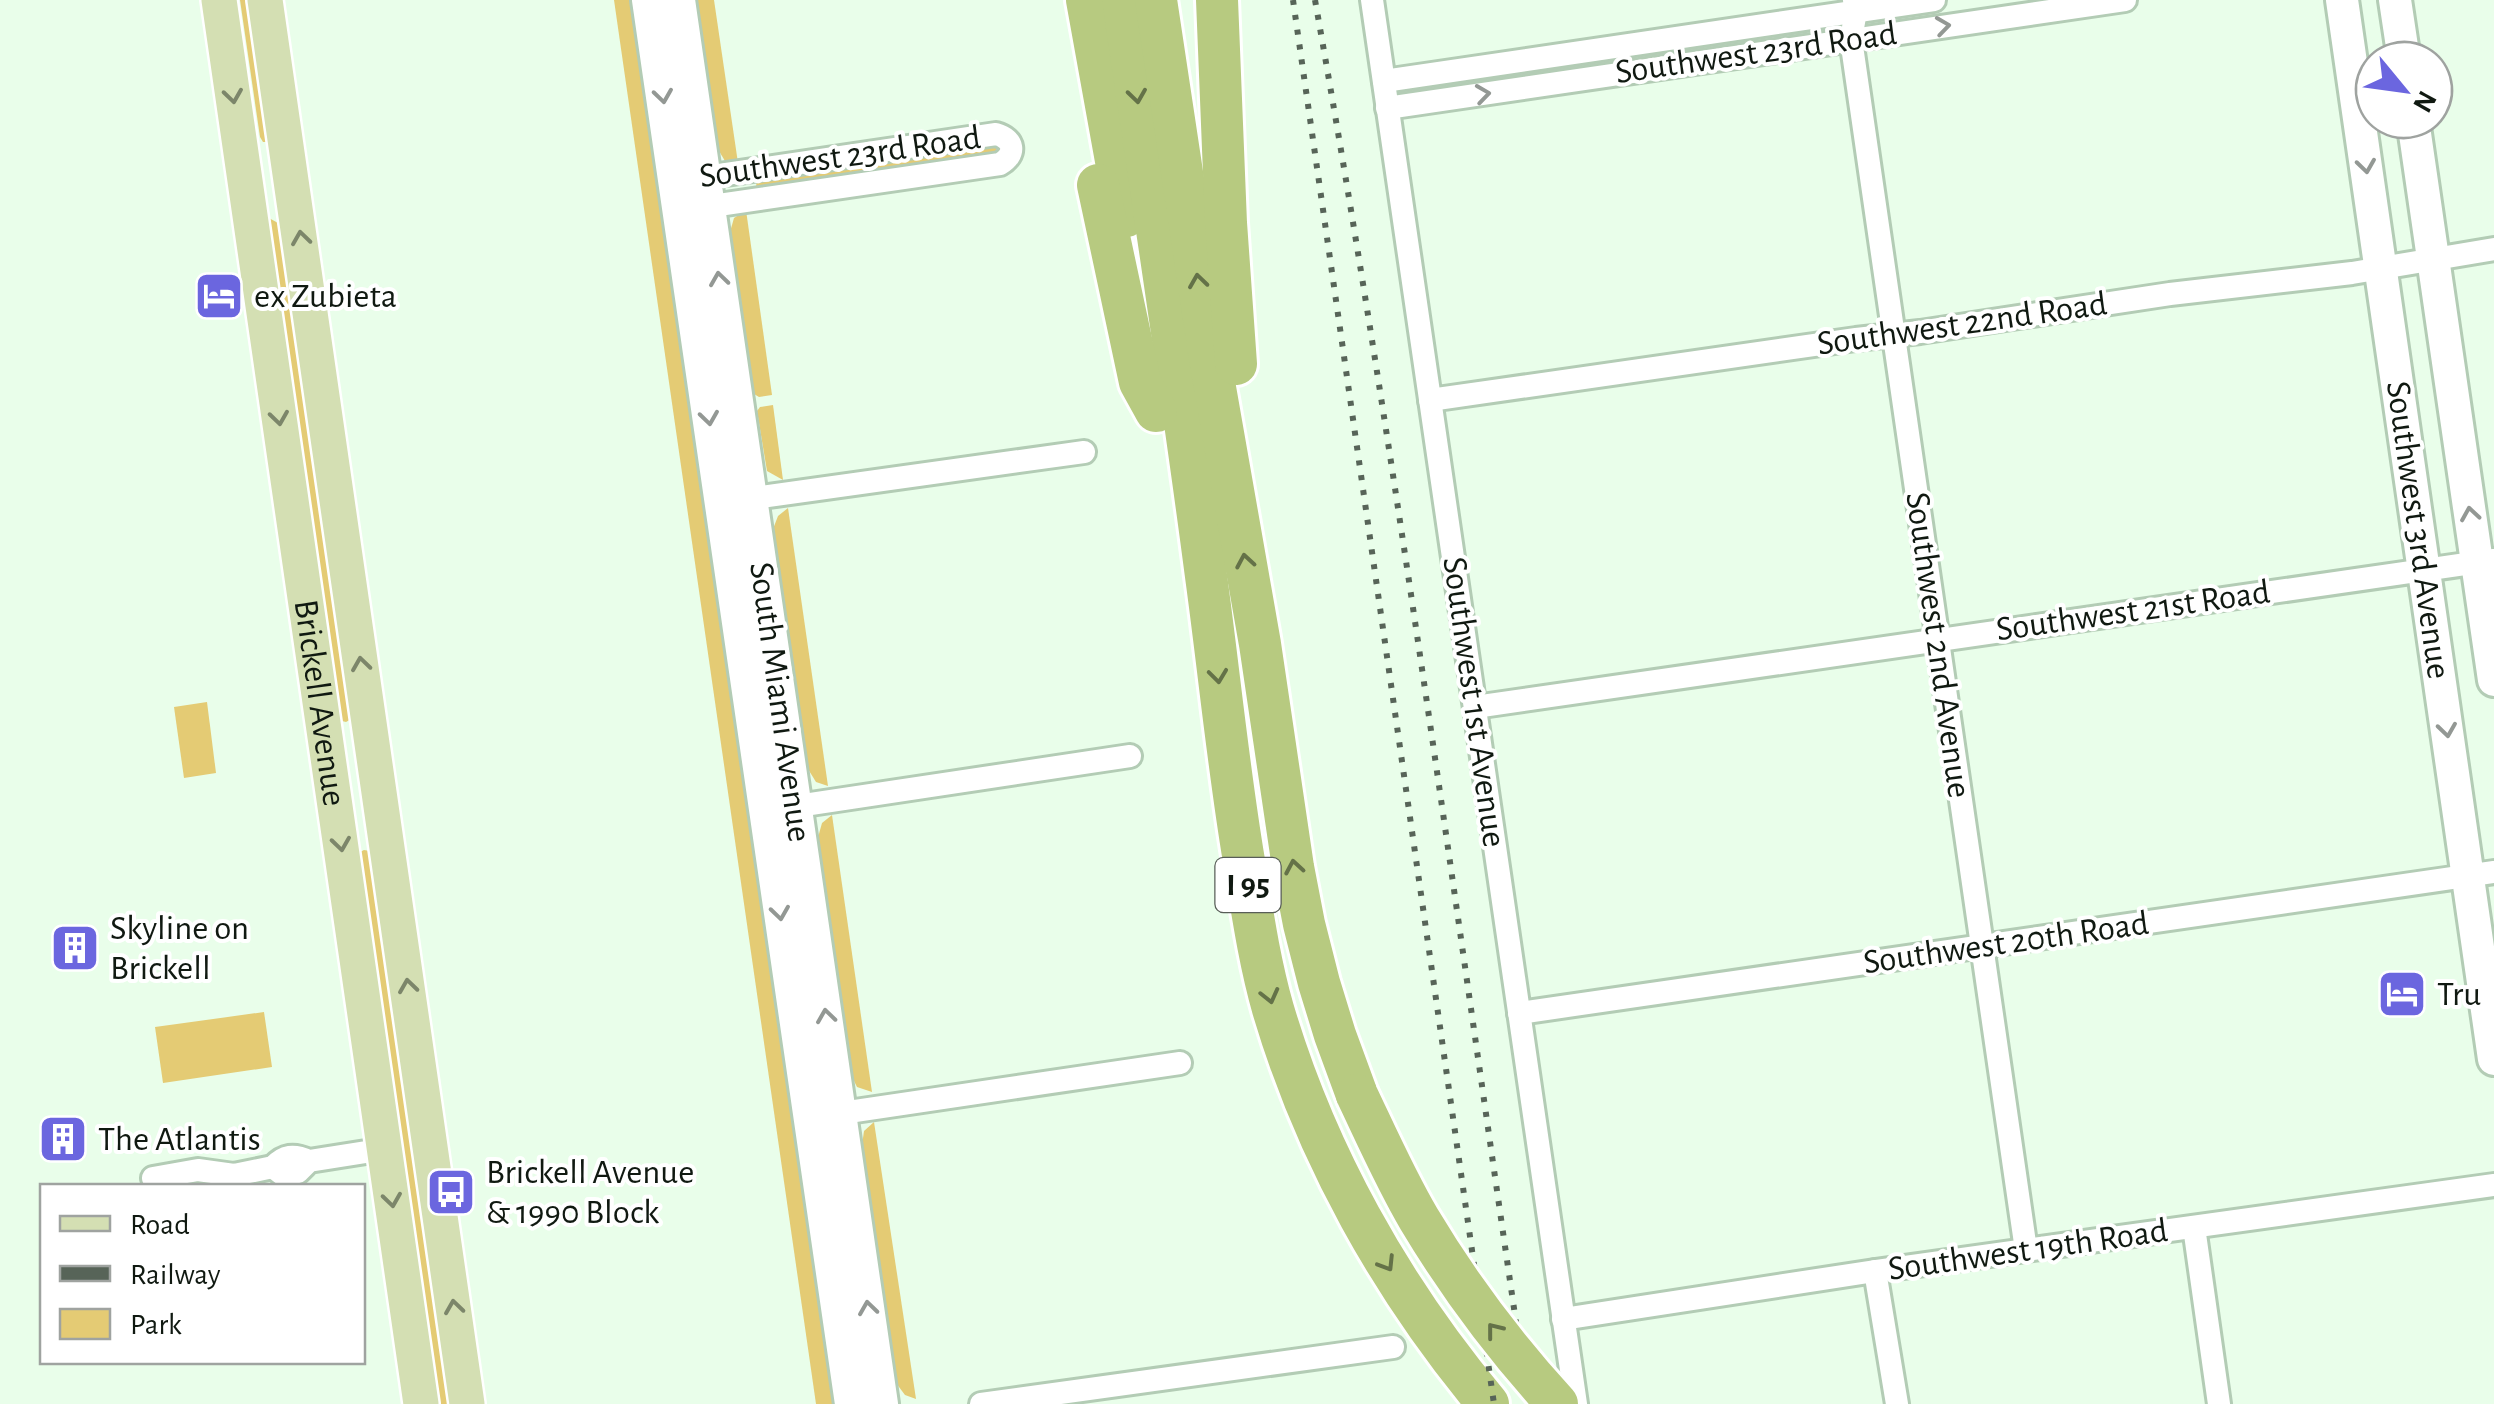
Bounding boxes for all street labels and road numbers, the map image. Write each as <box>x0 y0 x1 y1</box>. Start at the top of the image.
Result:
street label: Southwest 23rd Road <box>1613 16 1899 90</box>
street label: Southwest 23rd Road <box>697 120 983 194</box>
street label: Southwest 22nd Road <box>1815 286 2109 362</box>
street label: Southwest 3rd Avenue <box>2380 379 2456 681</box>
street label: Southwest 2nd Avenue <box>1899 490 1977 800</box>
street label: Southwest 1st Avenue <box>1436 555 1512 849</box>
street label: South Miami Avenue <box>743 560 817 844</box>
street label: Southwest 21st Road <box>1994 574 2272 648</box>
street label: Brickell Avenue <box>288 597 352 808</box>
road number: I 95 <box>1216 858 1280 912</box>
street label: Southwest 20th Road <box>1861 906 2151 980</box>
street label: Southwest 19th Road <box>1886 1213 2170 1287</box>

